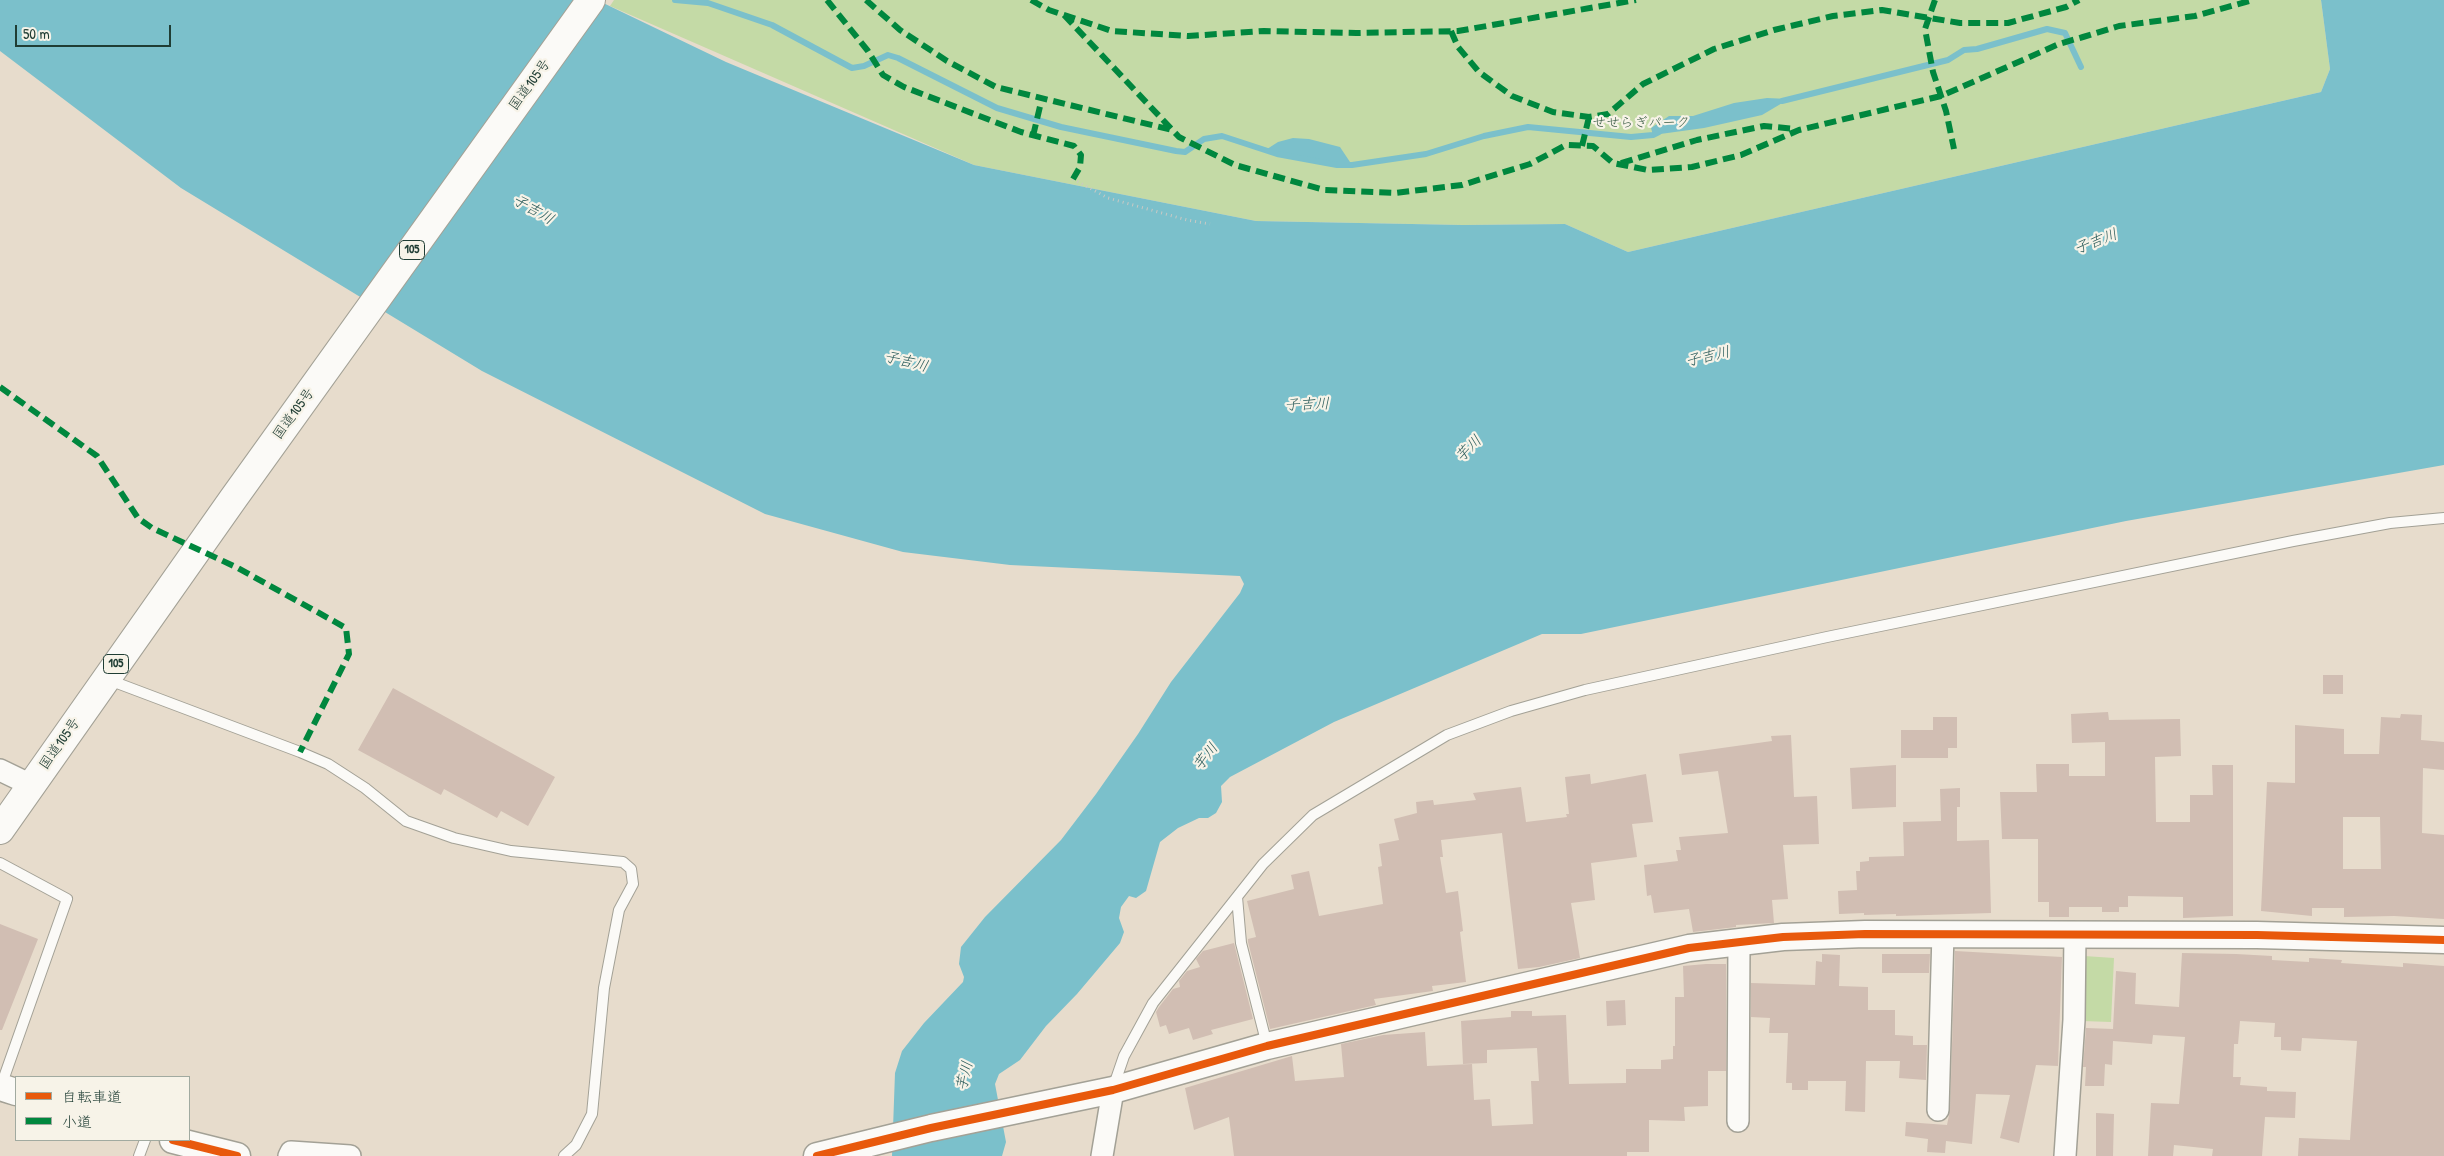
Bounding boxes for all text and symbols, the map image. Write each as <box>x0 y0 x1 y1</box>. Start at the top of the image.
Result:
scale bar <box>18 15 174 47</box>
text: 50 m <box>23 23 50 44</box>
street label: 国道105号 <box>506 56 554 114</box>
park label: せせらぎパーク <box>1592 115 1690 131</box>
water label: 子吉川 <box>509 191 557 229</box>
water label: 子吉川 <box>2072 226 2120 258</box>
road number: 105 <box>400 240 424 260</box>
water label: 子吉川 <box>1684 343 1732 371</box>
water label: 子吉川 <box>882 348 930 376</box>
street label: 国道105号 <box>270 385 318 443</box>
water label: 子吉川 <box>1284 395 1330 415</box>
water label: 芋川 <box>1452 432 1486 466</box>
road number: 105 <box>104 654 128 674</box>
street label: 国道105号 <box>36 715 84 773</box>
water label: 芋川 <box>1190 740 1222 774</box>
water label: 芋川 <box>953 1059 977 1093</box>
legend <box>15 1076 190 1141</box>
text: 自転車道 <box>62 1086 122 1107</box>
text: 小道 <box>62 1111 92 1132</box>

